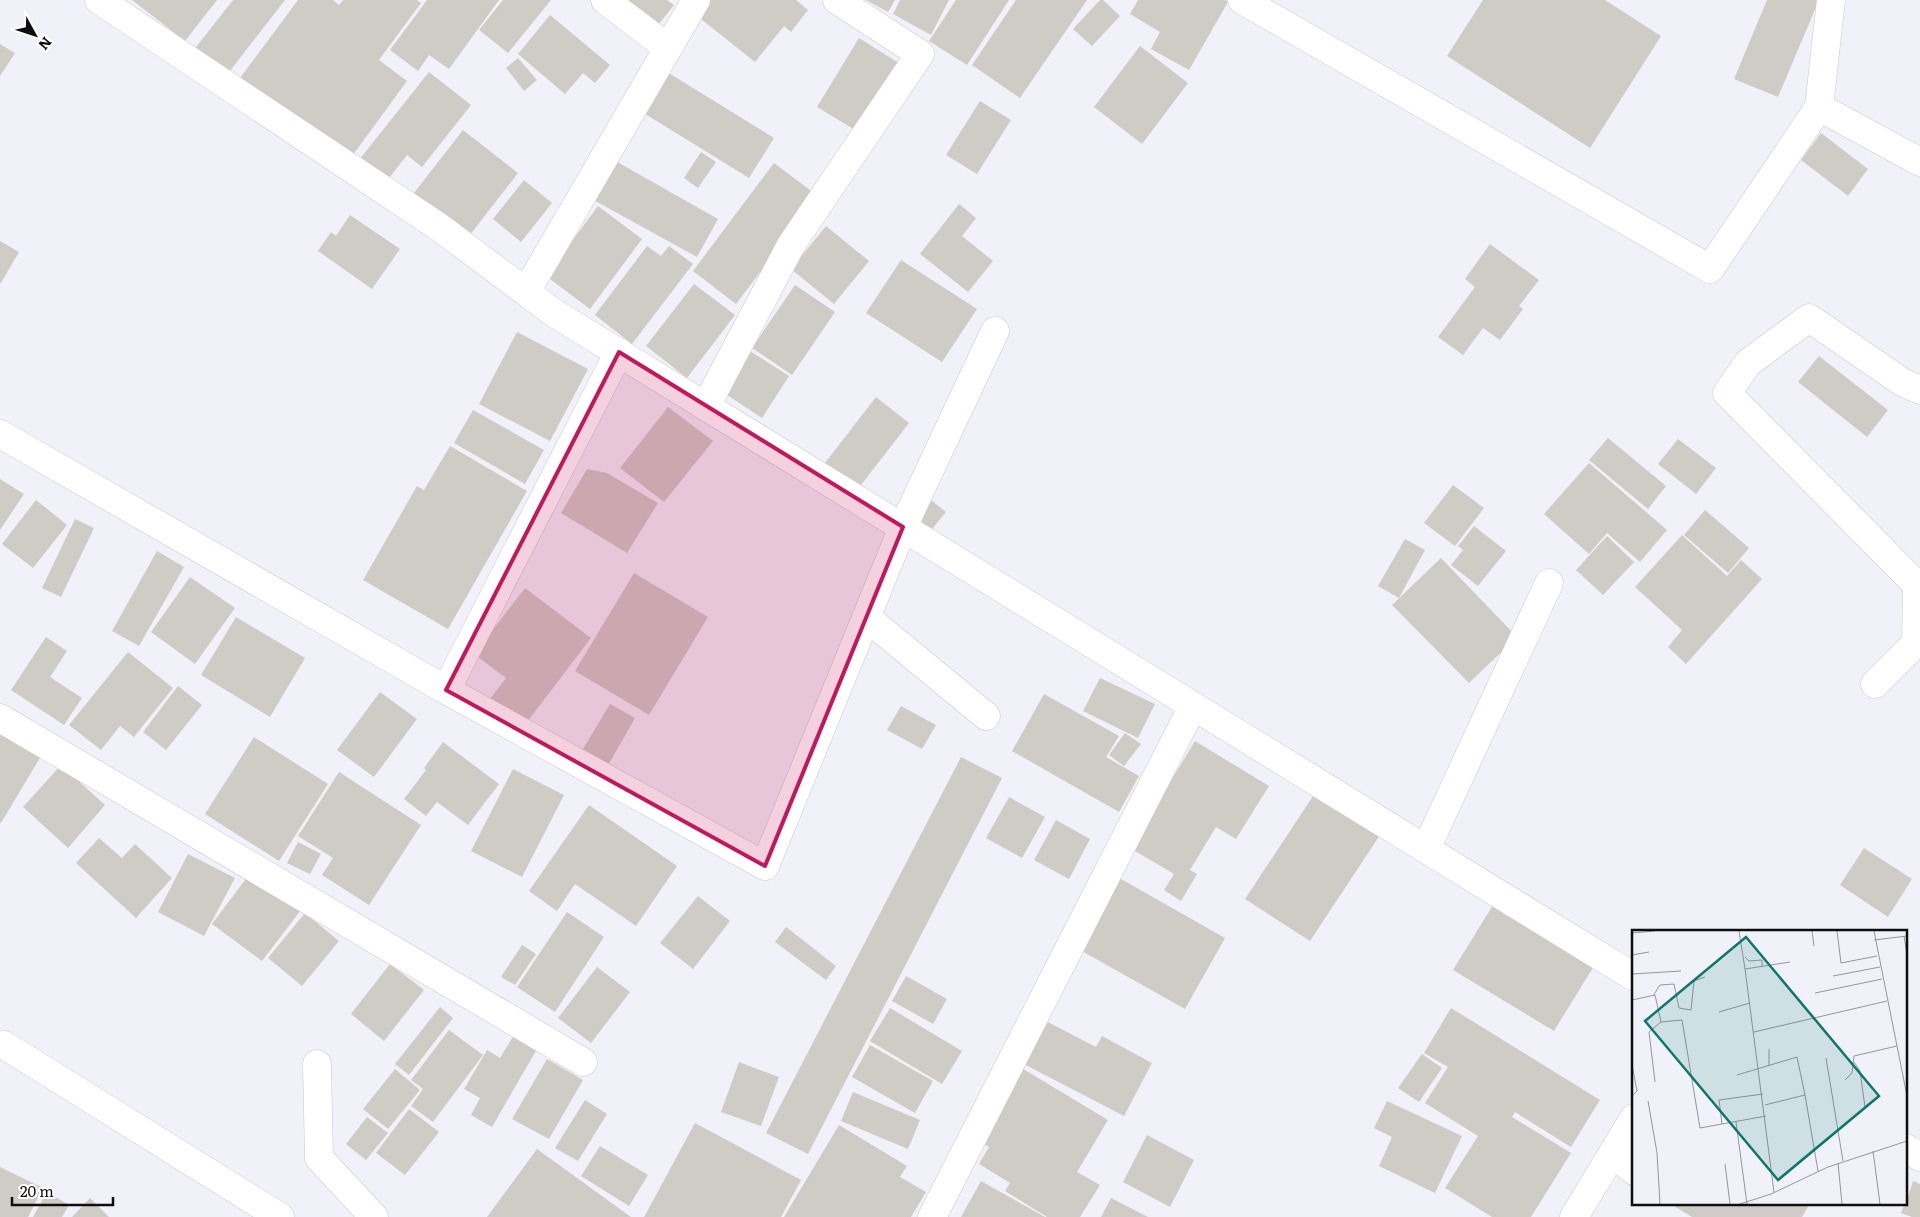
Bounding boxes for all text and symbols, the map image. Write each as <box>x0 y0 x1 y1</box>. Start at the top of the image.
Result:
north arrow <box>10 10 60 60</box>
text: N <box>34 33 57 55</box>
inset map <box>1632 930 1908 1204</box>
scale bar <box>12 1174 114 1206</box>
text: 20 m <box>20 1179 54 1202</box>

